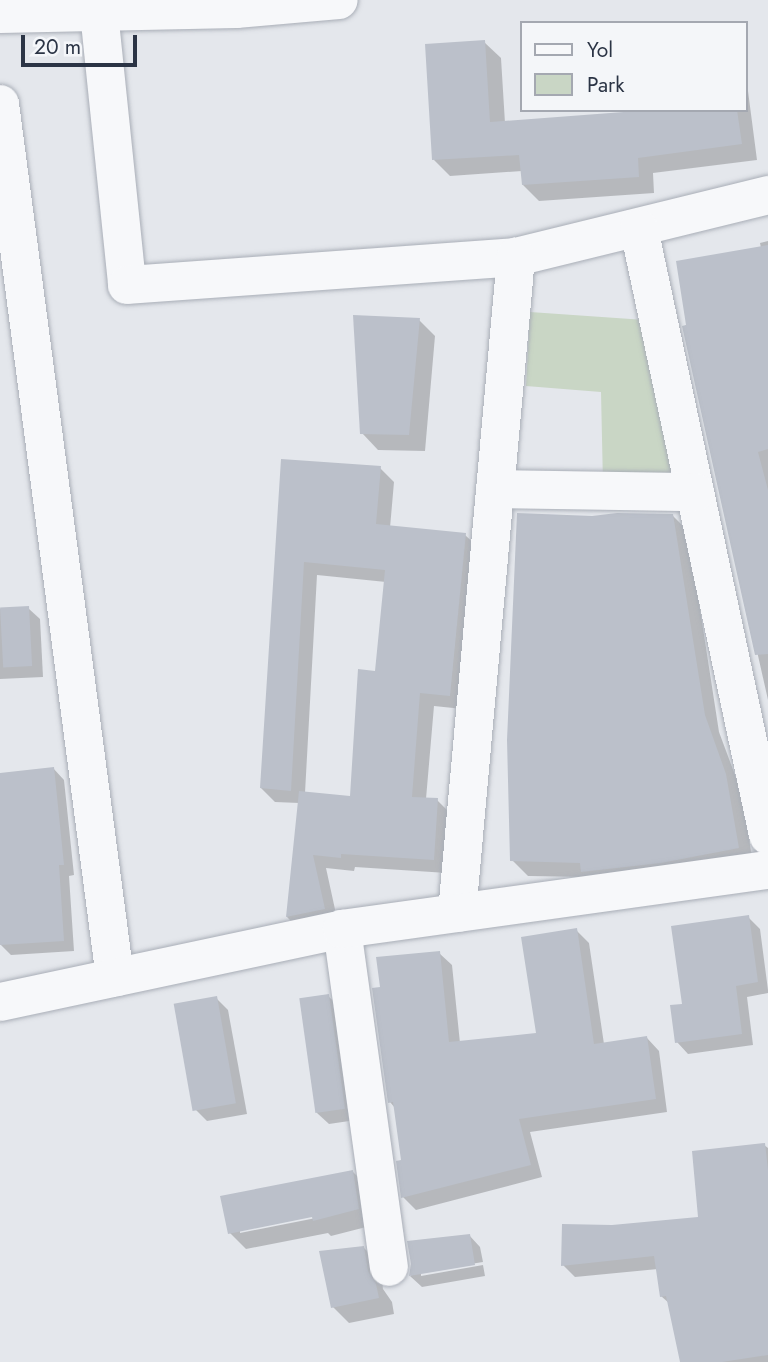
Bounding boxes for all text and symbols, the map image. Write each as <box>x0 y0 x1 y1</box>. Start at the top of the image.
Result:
scale bar <box>24 21 140 65</box>
legend <box>520 21 747 112</box>
text: 20 m <box>34 32 81 62</box>
text: Yol <box>587 35 613 65</box>
text: Park <box>587 70 624 100</box>

